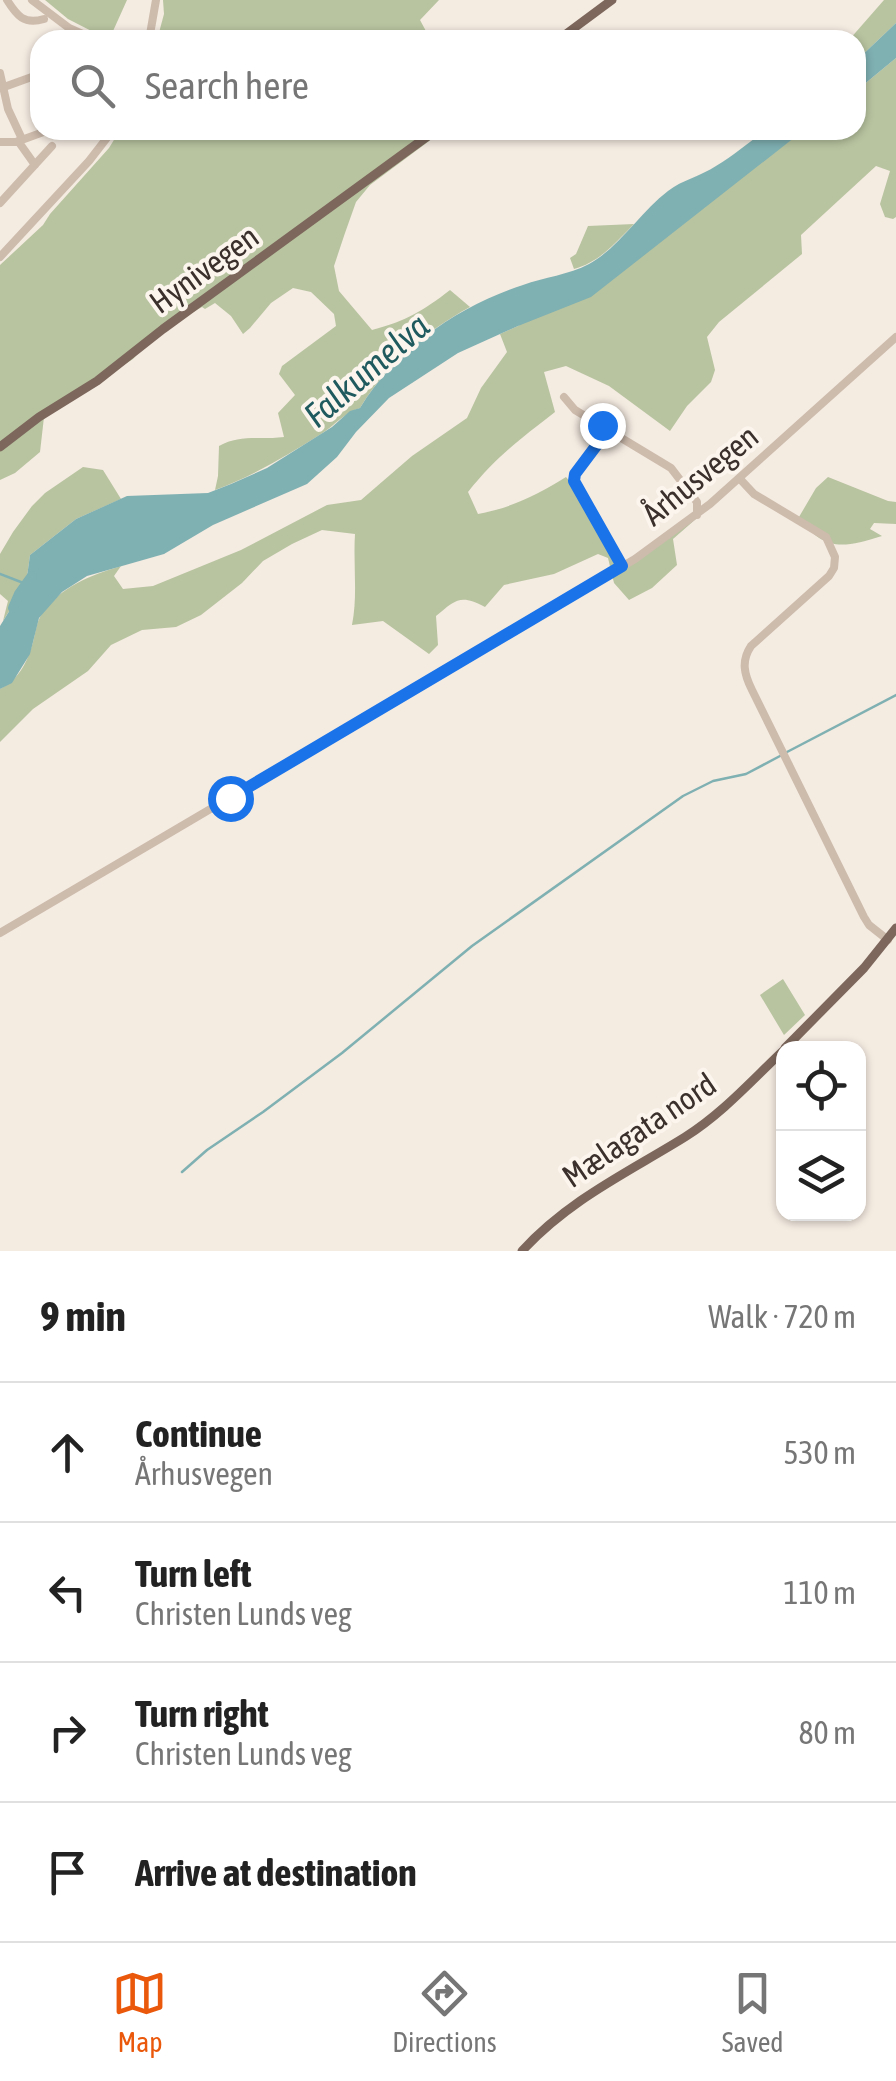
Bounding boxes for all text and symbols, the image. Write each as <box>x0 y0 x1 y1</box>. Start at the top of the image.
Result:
search box <box>30 30 866 140</box>
icon: search <box>65 58 120 113</box>
text: Search here <box>145 64 309 107</box>
street label: Hynivegen <box>142 217 266 321</box>
water label: Falkumelva <box>296 305 436 435</box>
route end <box>580 403 626 449</box>
street label: Århusvegen <box>635 417 765 533</box>
route start <box>208 776 254 822</box>
map controls <box>776 1041 866 1221</box>
button: locate <box>776 1041 866 1131</box>
street label: Mælagata nord <box>555 1065 723 1195</box>
button: layers <box>776 1131 866 1221</box>
text: 9 min <box>40 1292 126 1340</box>
text: Walk · 720 m <box>708 1298 856 1335</box>
text: Continue <box>135 1412 262 1455</box>
icon: ahead <box>40 1425 95 1480</box>
text: 530 m <box>783 1434 856 1471</box>
text: Århusvegen <box>135 1455 273 1492</box>
text: Turn left <box>135 1552 251 1595</box>
icon: left <box>40 1565 95 1620</box>
text: 110 m <box>783 1574 856 1611</box>
text: Christen Lunds veg <box>135 1595 352 1632</box>
text: Turn right <box>135 1692 269 1735</box>
icon: right <box>40 1705 95 1760</box>
text: 80 m <box>798 1714 856 1751</box>
text: Christen Lunds veg <box>135 1735 352 1772</box>
icon: arrive <box>40 1845 95 1900</box>
text: Arrive at destination <box>135 1851 417 1894</box>
tab: Map <box>112 1966 167 2058</box>
tab: Directions <box>392 1966 497 2058</box>
tab: Saved <box>722 1966 784 2058</box>

